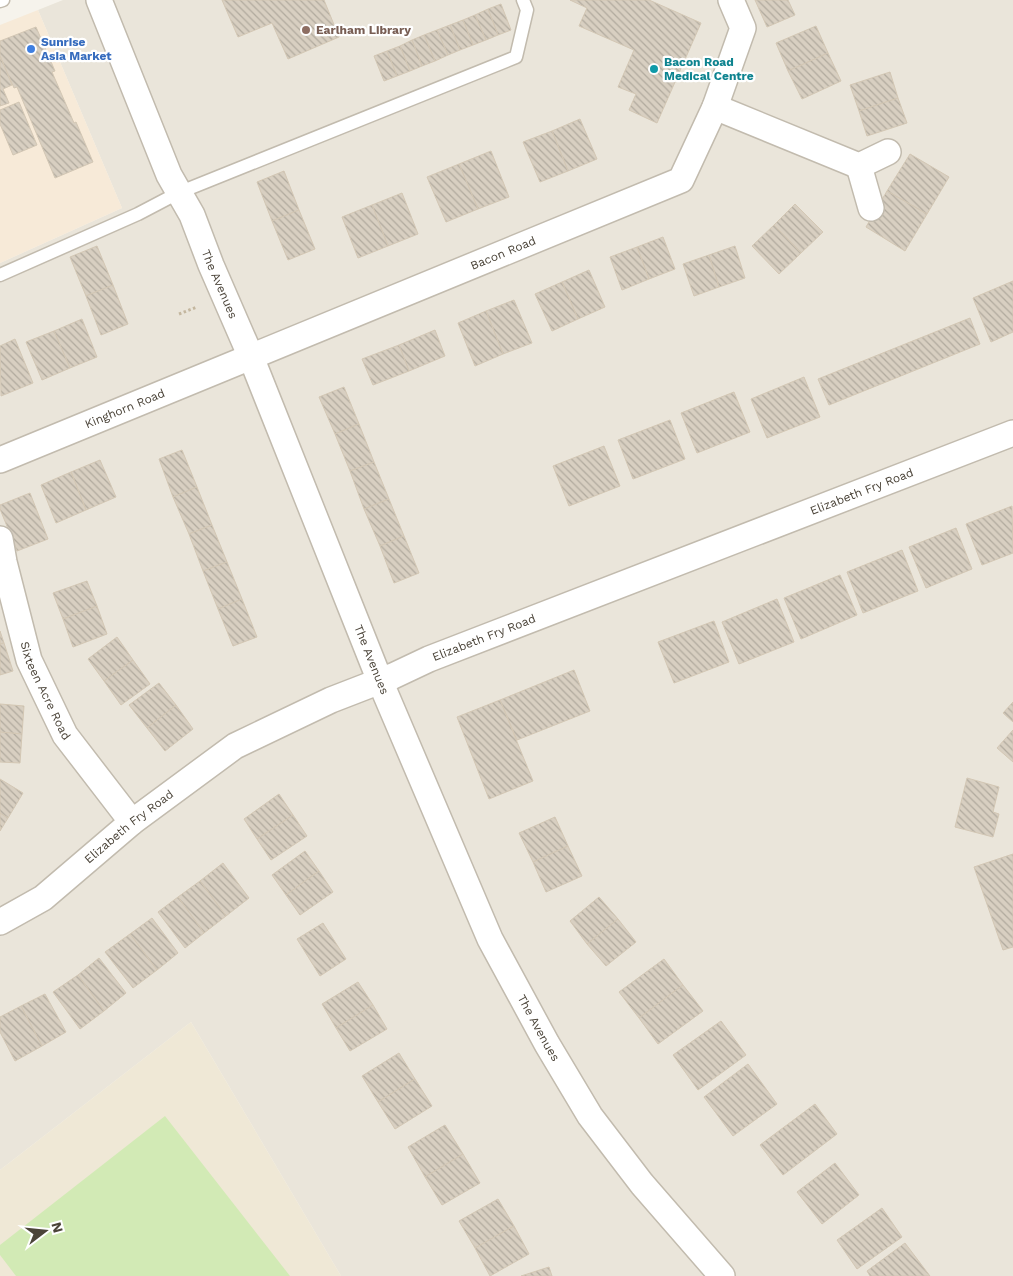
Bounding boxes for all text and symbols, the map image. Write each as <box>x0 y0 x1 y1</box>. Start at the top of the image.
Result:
place label: Earlham Library <box>316 23 411 37</box>
marker: Earlham Library <box>300 24 312 36</box>
place label: Sunrise Asia Market <box>41 35 112 63</box>
marker: Sunrise Asia Market <box>25 43 37 55</box>
place label: Bacon Road Medical Centre <box>664 55 754 83</box>
marker: Bacon Road Medical Centre <box>648 63 660 75</box>
street label: Bacon Road <box>468 233 538 273</box>
street label: The Avenues <box>199 248 240 321</box>
street label: Kinghorn Road <box>83 386 167 431</box>
street label: Elizabeth Fry Road <box>808 465 915 518</box>
street label: Elizabeth Fry Road <box>430 611 538 664</box>
street label: The Avenues <box>351 623 392 696</box>
street label: Sixteen Acre Road <box>18 640 73 743</box>
street label: Elizabeth Fry Road <box>82 787 176 866</box>
street label: The Avenues <box>515 992 563 1064</box>
north arrow <box>20 1206 70 1256</box>
text: N <box>48 1220 67 1235</box>

